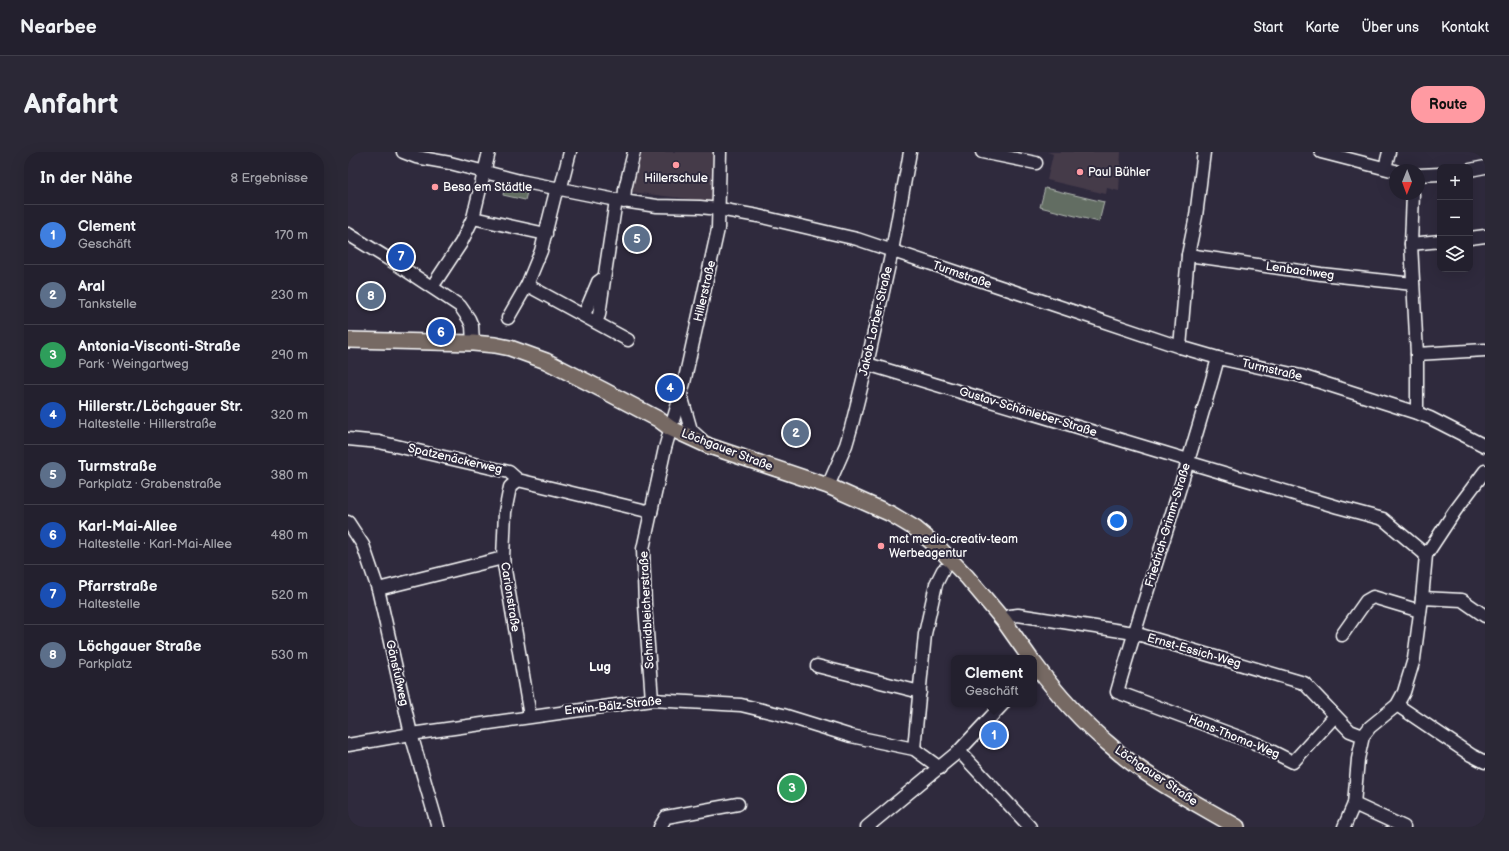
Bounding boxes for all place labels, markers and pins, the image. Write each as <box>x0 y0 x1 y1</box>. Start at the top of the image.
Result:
marker: Hillerschule <box>671 160 681 170</box>
place label: Paul Bühler <box>1088 165 1151 180</box>
marker: Paul Bühler <box>1075 167 1085 177</box>
place label: Hillerschule <box>644 171 708 186</box>
place label: Besa em Städtle <box>443 180 532 195</box>
marker: Besa em Städtle <box>430 182 440 192</box>
pin: 5 <box>624 224 650 254</box>
pin: 7 <box>388 242 414 272</box>
pin: 8 <box>358 281 384 311</box>
pin: 6 <box>428 317 454 347</box>
pin: 4 <box>657 373 683 403</box>
pin: 2 <box>783 418 809 448</box>
place label: mct media-creativ-team Werbeagentur <box>889 532 1018 561</box>
marker: mct media-creativ-team Werbeagentur <box>876 541 886 551</box>
pin: 1 <box>981 720 1007 750</box>
pin: 3 <box>779 773 805 803</box>

